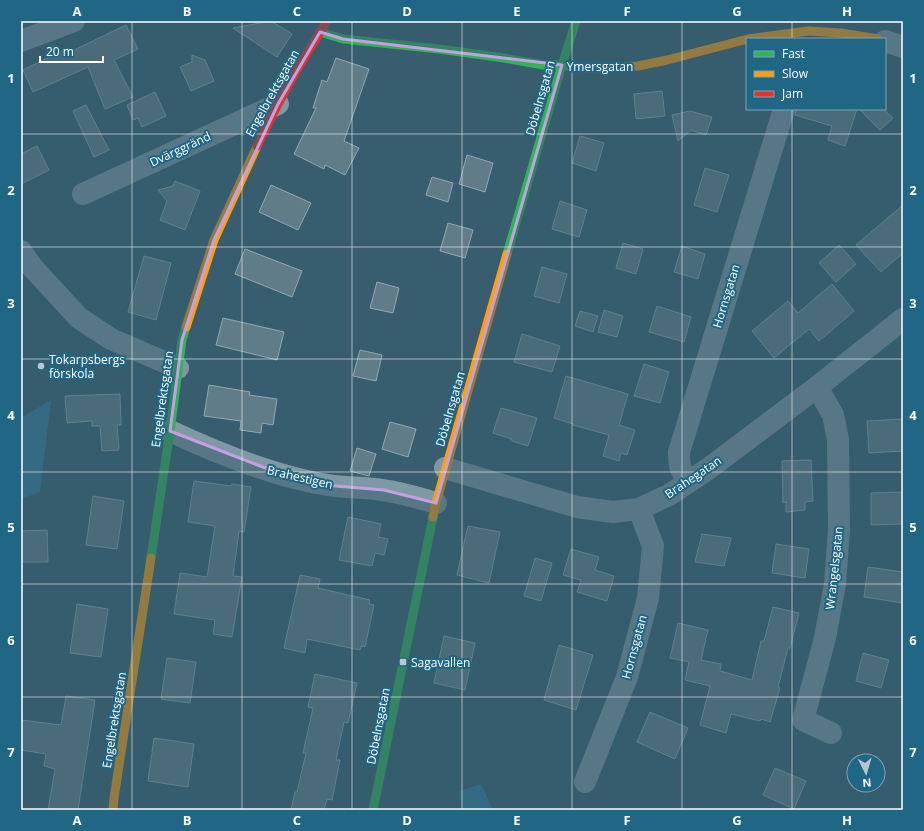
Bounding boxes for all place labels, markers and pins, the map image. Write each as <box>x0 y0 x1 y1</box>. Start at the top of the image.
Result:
place label: Tokarpsbergs förskola <box>49 351 125 382</box>
marker: Tokarpsbergs förskola <box>36 361 46 371</box>
place label: Sagavallen <box>411 654 470 671</box>
marker: Sagavallen <box>398 657 408 667</box>

